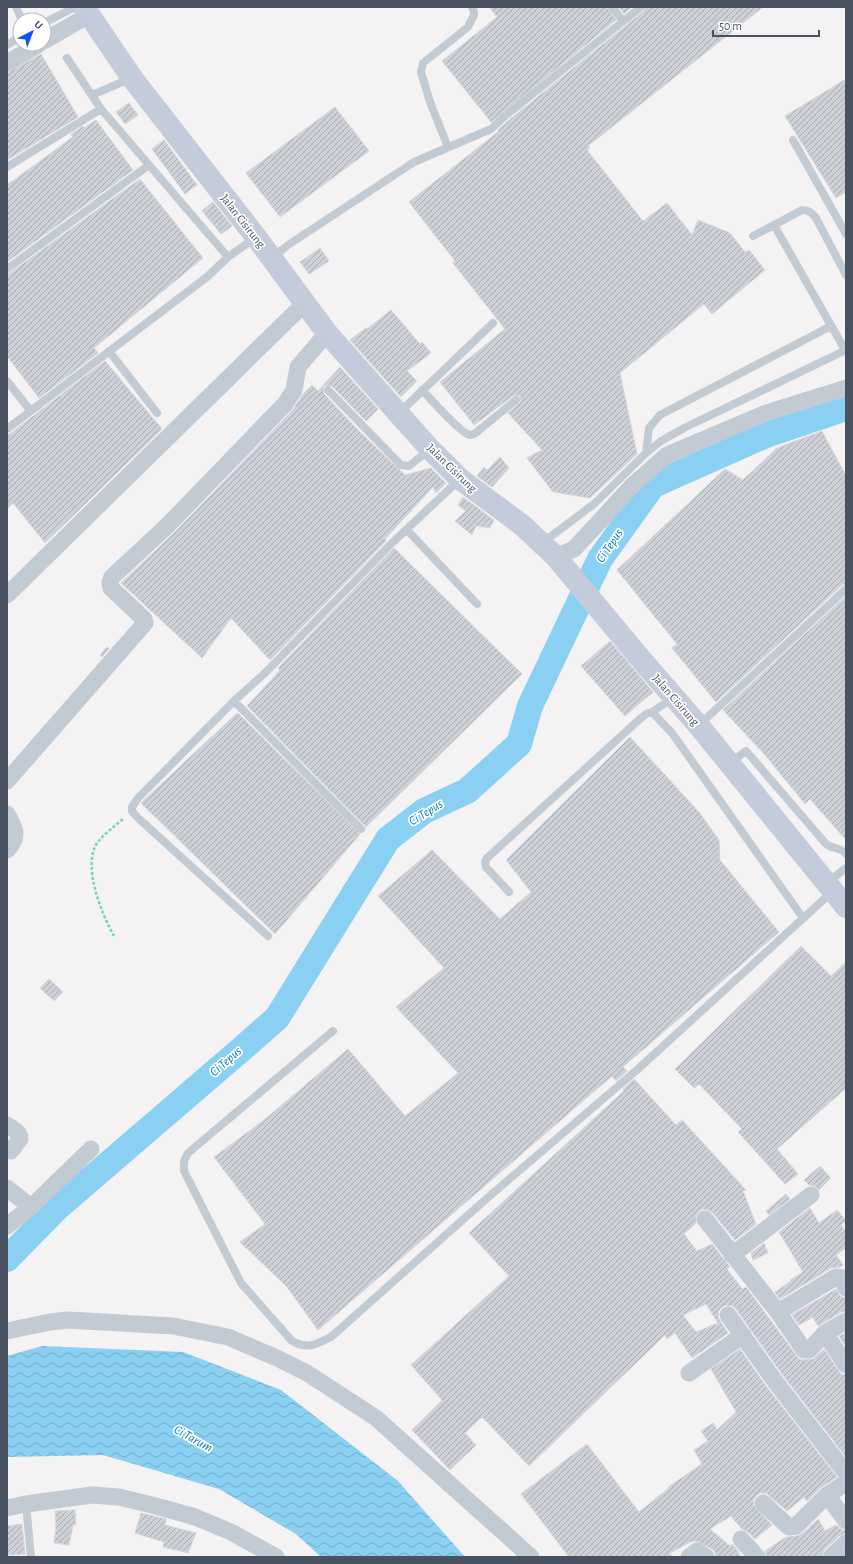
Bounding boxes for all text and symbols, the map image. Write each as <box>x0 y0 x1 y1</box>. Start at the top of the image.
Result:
north arrow <box>12 12 52 52</box>
scale bar <box>713 12 819 38</box>
text: U <box>32 19 45 31</box>
text: 50 m <box>719 20 742 32</box>
street label: Jalan Cisirung <box>219 192 268 250</box>
street label: Jalan Cisirung <box>425 441 479 495</box>
water label: Ci Tepus <box>594 527 626 565</box>
street label: Jalan Cisirung <box>650 672 702 728</box>
water label: Ci Tepus <box>407 798 445 828</box>
water label: Ci Tepus <box>208 1045 244 1079</box>
water label: Ci Tarum <box>172 1423 214 1455</box>

